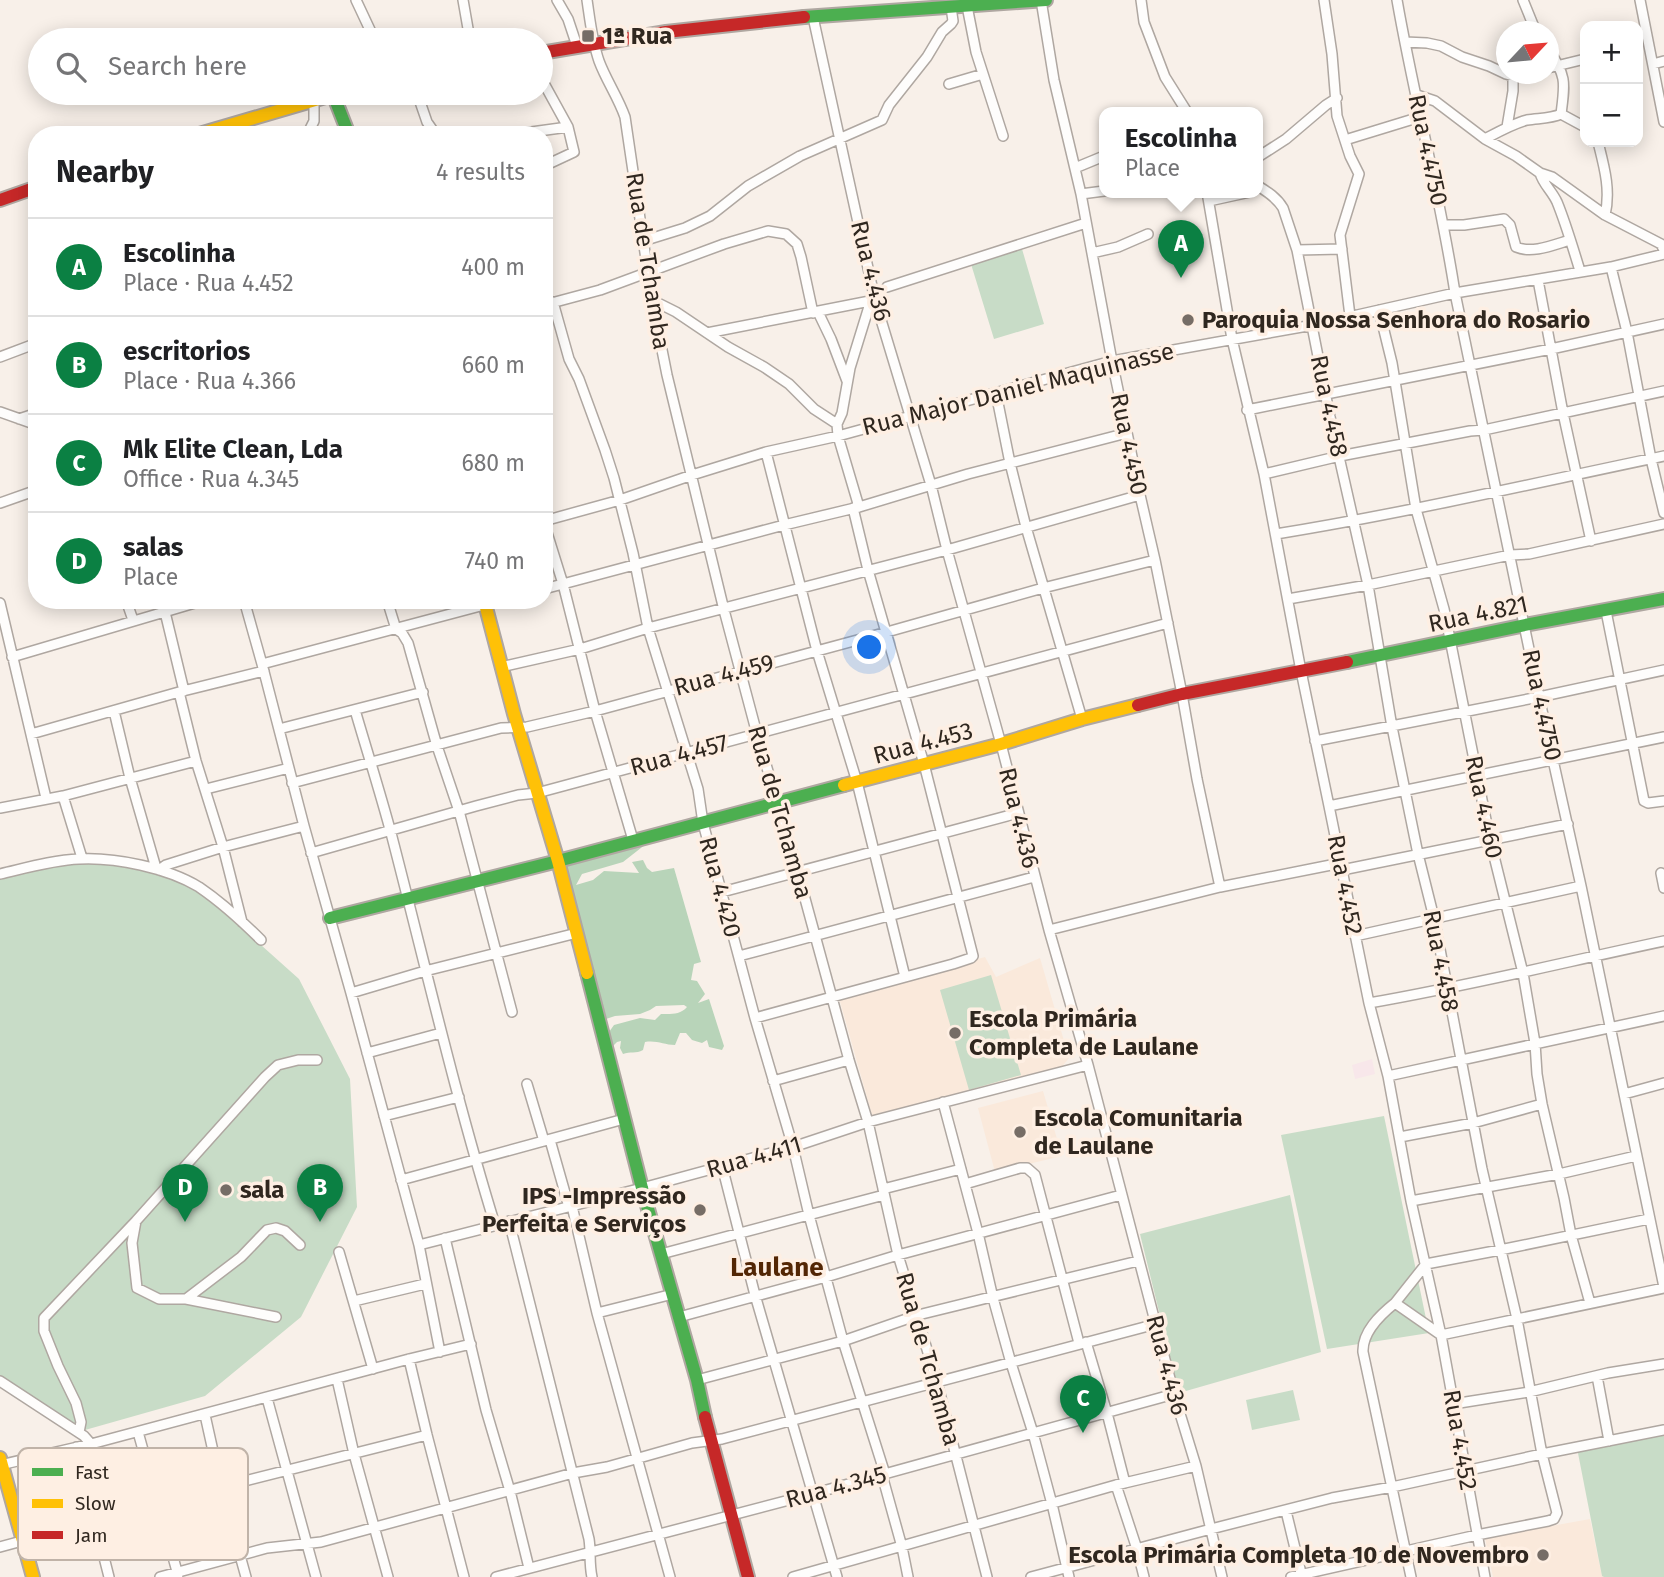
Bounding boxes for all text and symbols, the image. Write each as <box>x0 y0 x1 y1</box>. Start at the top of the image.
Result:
north arrow <box>1496 21 1559 84</box>
map controls <box>1580 21 1643 147</box>
button: + <box>1580 21 1643 84</box>
place label: 1ª Rua <box>602 22 673 50</box>
search box <box>28 28 553 105</box>
marker: 1ª Rua <box>580 28 596 44</box>
icon: search <box>52 48 90 86</box>
text: Search here <box>108 51 247 82</box>
button: − <box>1580 84 1643 147</box>
street label: Rua 4.4750 <box>1403 92 1453 208</box>
popup <box>1099 107 1263 198</box>
text: Escolinha <box>1125 123 1237 154</box>
text: Nearby <box>56 154 154 190</box>
text: Place <box>1125 154 1180 182</box>
text: 4 results <box>436 158 525 186</box>
street label: Rua de Tchamba <box>620 170 676 352</box>
street label: Rua 4.436 <box>845 218 897 324</box>
pin: A <box>1158 220 1204 278</box>
text: Escolinha <box>123 238 236 269</box>
text: A <box>72 253 86 281</box>
text: 400 m <box>461 253 525 281</box>
text: Place · Rua 4.452 <box>123 269 294 297</box>
place label: Paroquia Nossa Senhora do Rosario <box>1202 306 1590 334</box>
marker: Paroquia Nossa Senhora do Rosario <box>1180 312 1196 328</box>
text: escritorios <box>123 336 250 367</box>
street label: Rua Major Daniel Maquinasse <box>859 337 1177 441</box>
text: B <box>72 351 86 379</box>
text: 660 m <box>462 351 525 379</box>
street label: Rua 4.458 <box>1305 353 1353 459</box>
text: Place · Rua 4.366 <box>123 367 296 395</box>
street label: Rua 4.450 <box>1105 390 1153 498</box>
text: Mk Elite Clean, Lda <box>123 434 343 465</box>
text: C <box>72 449 86 477</box>
text: 680 m <box>461 449 525 477</box>
text: Office · Rua 4.345 <box>123 465 299 493</box>
text: salas <box>123 532 183 563</box>
text: D <box>72 547 86 575</box>
text: 740 m <box>465 547 525 575</box>
text: Place <box>123 563 178 591</box>
street label: Rua 4.821 <box>1426 590 1530 638</box>
your location <box>852 630 886 664</box>
street label: Rua 4.4750 <box>1517 647 1567 763</box>
street label: Rua 4.459 <box>671 648 777 702</box>
street label: Rua 4.453 <box>870 716 976 770</box>
street label: Rua de Tchamba <box>742 722 818 902</box>
street label: Rua 4.457 <box>627 728 731 782</box>
street label: Rua 4.460 <box>1459 753 1509 861</box>
street label: Rua 4.436 <box>993 765 1045 871</box>
street label: Rua 4.452 <box>1322 832 1368 938</box>
street label: Rua 4.420 <box>693 834 747 940</box>
street label: Rua 4.458 <box>1417 908 1465 1014</box>
place label: Escola Primária Completa de Laulane <box>969 1005 1199 1061</box>
marker: Escola Primária Completa de Laulane <box>947 1025 963 1041</box>
place label: Escola Comunitaria de Laulane <box>1034 1104 1243 1160</box>
marker: Escola Comunitaria de Laulane <box>1012 1124 1028 1140</box>
street label: Rua 4.411 <box>703 1130 805 1184</box>
pin: D <box>162 1164 208 1222</box>
pin: B <box>297 1164 343 1222</box>
place label: sala <box>240 1176 284 1204</box>
marker: sala <box>218 1182 234 1198</box>
place label: IPS -Impressão Perfeita e Serviços <box>482 1182 686 1239</box>
marker: IPS -Impressão Perfeita e Serviços <box>692 1202 708 1218</box>
district label: Laulane <box>730 1252 824 1283</box>
street label: Rua de Tchamba <box>890 1269 966 1449</box>
street label: Rua 4.436 <box>1140 1312 1194 1418</box>
pin: C <box>1060 1375 1106 1433</box>
street label: Rua 4.452 <box>1437 1387 1483 1493</box>
legend <box>18 1448 248 1560</box>
street label: Rua 4.345 <box>783 1460 889 1514</box>
text: Fast <box>75 1461 109 1484</box>
text: Slow <box>75 1492 116 1515</box>
text: Jam <box>75 1524 107 1547</box>
place label: Escola Primária Completa 10 de Novembro <box>1068 1541 1529 1569</box>
marker: Escola Primária Completa 10 de Novembro <box>1535 1547 1551 1563</box>

